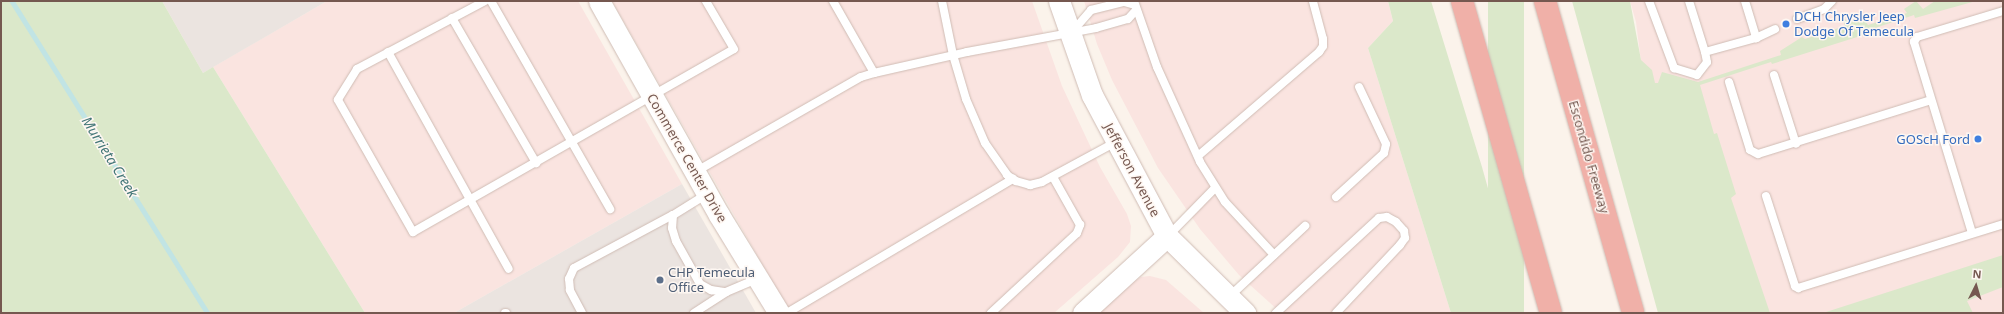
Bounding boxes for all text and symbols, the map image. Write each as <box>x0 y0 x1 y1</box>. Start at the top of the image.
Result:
place label: DCH Chrysler Jeep Dodge Of Temecula <box>1794 9 1914 40</box>
marker: DCH Chrysler Jeep Dodge Of Temecula <box>1781 19 1791 29</box>
street label: Commerce Center Drive <box>644 91 730 225</box>
street label: Escondido Freeway <box>1565 99 1613 215</box>
water label: Murrieta Creek <box>78 113 142 201</box>
street label: Jefferson Avenue <box>1101 121 1163 219</box>
place label: GOScH Ford <box>1896 131 1970 147</box>
marker: GOScH Ford <box>1973 134 1983 144</box>
place label: CHP Temecula Office <box>668 265 755 296</box>
north arrow <box>1956 266 1996 306</box>
text: N <box>1972 266 1982 281</box>
marker: CHP Temecula Office <box>655 275 665 285</box>

